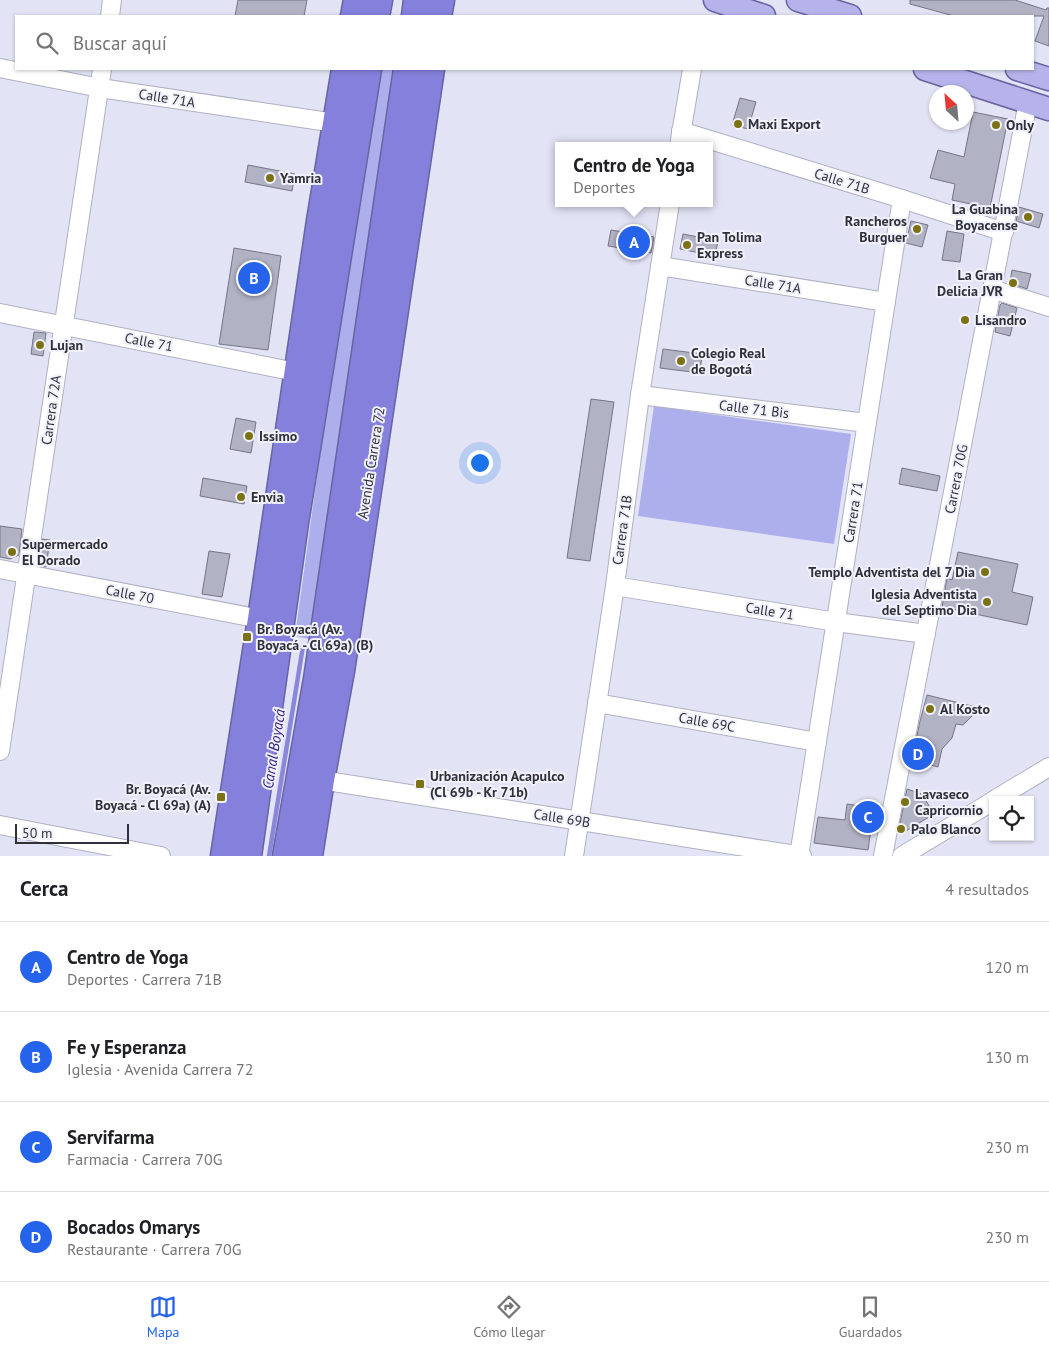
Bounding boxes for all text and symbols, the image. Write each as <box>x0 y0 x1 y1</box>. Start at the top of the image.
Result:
search box <box>15 15 1034 70</box>
icon: search <box>33 29 61 57</box>
text: Buscar aquí <box>73 31 167 55</box>
street label: Calle 71A <box>137 85 197 111</box>
north arrow <box>929 85 974 130</box>
place label: Maxi Export <box>748 115 821 133</box>
place label: Only <box>1006 116 1034 134</box>
marker: Maxi Export <box>732 118 744 130</box>
marker: Only <box>990 119 1002 131</box>
popup <box>555 142 713 207</box>
text: Centro de Yoga <box>573 153 695 177</box>
street label: Calle 71B <box>812 164 872 198</box>
place label: Yamria <box>279 169 321 187</box>
marker: Yamria <box>264 172 276 184</box>
text: Deportes <box>573 177 635 197</box>
place label: La Guabina Boyacense <box>952 200 1018 234</box>
marker: La Guabina Boyacense <box>1022 211 1034 223</box>
place label: Rancheros Burguer <box>845 212 907 246</box>
pin: A <box>618 223 650 261</box>
marker: Rancheros Burguer <box>911 223 923 235</box>
place label: Pan Tolima Express <box>697 228 762 262</box>
marker: Pan Tolima Express <box>681 239 693 251</box>
pin: B <box>238 259 270 297</box>
place label: La Gran Delicia JVR <box>937 266 1004 300</box>
street label: Calle 71A <box>743 271 803 297</box>
marker: La Gran Delicia JVR <box>1007 277 1019 289</box>
place label: Lisandro <box>975 311 1027 329</box>
marker: Lisandro <box>959 314 971 326</box>
street label: Calle 71 <box>123 328 175 356</box>
place label: Lujan <box>50 336 83 354</box>
marker: Lujan <box>34 339 46 351</box>
place label: Colegio Real de Bogotá <box>691 344 766 378</box>
marker: Colegio Real de Bogotá <box>675 355 687 367</box>
street label: Carrera 72A <box>37 373 65 446</box>
street label: Calle 71 Bis <box>718 396 790 422</box>
street label: Avenida Carrera 72 <box>353 406 389 520</box>
place label: Issimo <box>259 427 298 445</box>
marker: Issimo <box>243 430 255 442</box>
street label: Carrera 70G <box>940 443 972 515</box>
your location <box>467 450 493 476</box>
street label: Carrera 71 <box>839 480 867 544</box>
place label: Envia <box>251 488 283 506</box>
marker: Envia <box>235 491 247 503</box>
street label: Carrera 71B <box>608 494 636 566</box>
place label: Supermercado El Dorado <box>22 535 108 569</box>
marker: Supermercado El Dorado <box>6 546 18 558</box>
place label: Templo Adventista del 7 Dia <box>808 563 975 581</box>
marker: Templo Adventista del 7 Dia <box>979 566 991 578</box>
street label: Calle 70 <box>104 580 156 608</box>
place label: Iglesia Adventista del Septimo Dia <box>871 585 977 619</box>
marker: Iglesia Adventista del Septimo Dia <box>981 596 993 608</box>
street label: Calle 71 <box>744 598 796 624</box>
place label: Br. Boyacá (Av. Boyacá - Cl 69a) (B) <box>257 620 373 654</box>
marker: Br. Boyacá (Av. Boyacá - Cl 69a) (B) <box>241 631 253 643</box>
place label: Al Kosto <box>940 700 990 718</box>
marker: Al Kosto <box>924 703 936 715</box>
water label: Canal Boyacá <box>258 707 289 790</box>
street label: Calle 69C <box>677 708 737 736</box>
pin: D <box>902 735 934 773</box>
place label: Urbanización Acapulco (Cl 69b - Kr 71b) <box>430 767 565 801</box>
marker: Urbanización Acapulco (Cl 69b - Kr 71b) <box>414 778 426 790</box>
place label: Br. Boyacá (Av. Boyacá - Cl 69a) (A) <box>95 780 211 814</box>
place label: Lavaseco Capricornio <box>915 785 984 819</box>
marker: Br. Boyacá (Av. Boyacá - Cl 69a) (A) <box>215 791 227 803</box>
marker: Lavaseco Capricornio <box>899 796 911 808</box>
map controls <box>989 796 1034 841</box>
button: locate <box>989 796 1034 841</box>
pin: C <box>852 798 884 836</box>
street label: Calle 69B <box>532 805 592 831</box>
place label: Palo Blanco <box>911 820 982 838</box>
scale bar <box>15 821 129 844</box>
marker: Palo Blanco <box>895 823 907 835</box>
text: 50 m <box>22 824 52 842</box>
text: Cerca <box>20 875 69 902</box>
text: 4 resultados <box>945 879 1029 899</box>
text: Centro de Yoga <box>67 945 188 969</box>
text: A <box>31 957 41 977</box>
text: 120 m <box>986 957 1029 977</box>
text: Deportes · Carrera 71B <box>67 969 222 989</box>
text: Fe y Esperanza <box>67 1035 186 1059</box>
text: B <box>31 1047 41 1067</box>
text: 130 m <box>986 1047 1029 1067</box>
text: Iglesia · Avenida Carrera 72 <box>67 1059 254 1079</box>
text: Servifarma <box>67 1125 154 1149</box>
text: C <box>32 1137 40 1157</box>
text: 230 m <box>986 1137 1029 1157</box>
text: Farmacia · Carrera 70G <box>67 1149 223 1169</box>
text: Bocados Omarys <box>67 1215 200 1239</box>
text: D <box>31 1227 41 1247</box>
text: 230 m <box>986 1227 1029 1247</box>
text: Restaurante · Carrera 70G <box>67 1239 242 1259</box>
tab: Mapa <box>147 1293 179 1341</box>
tab: Cómo llegar <box>473 1293 545 1341</box>
tab: Guardados <box>839 1293 902 1341</box>

